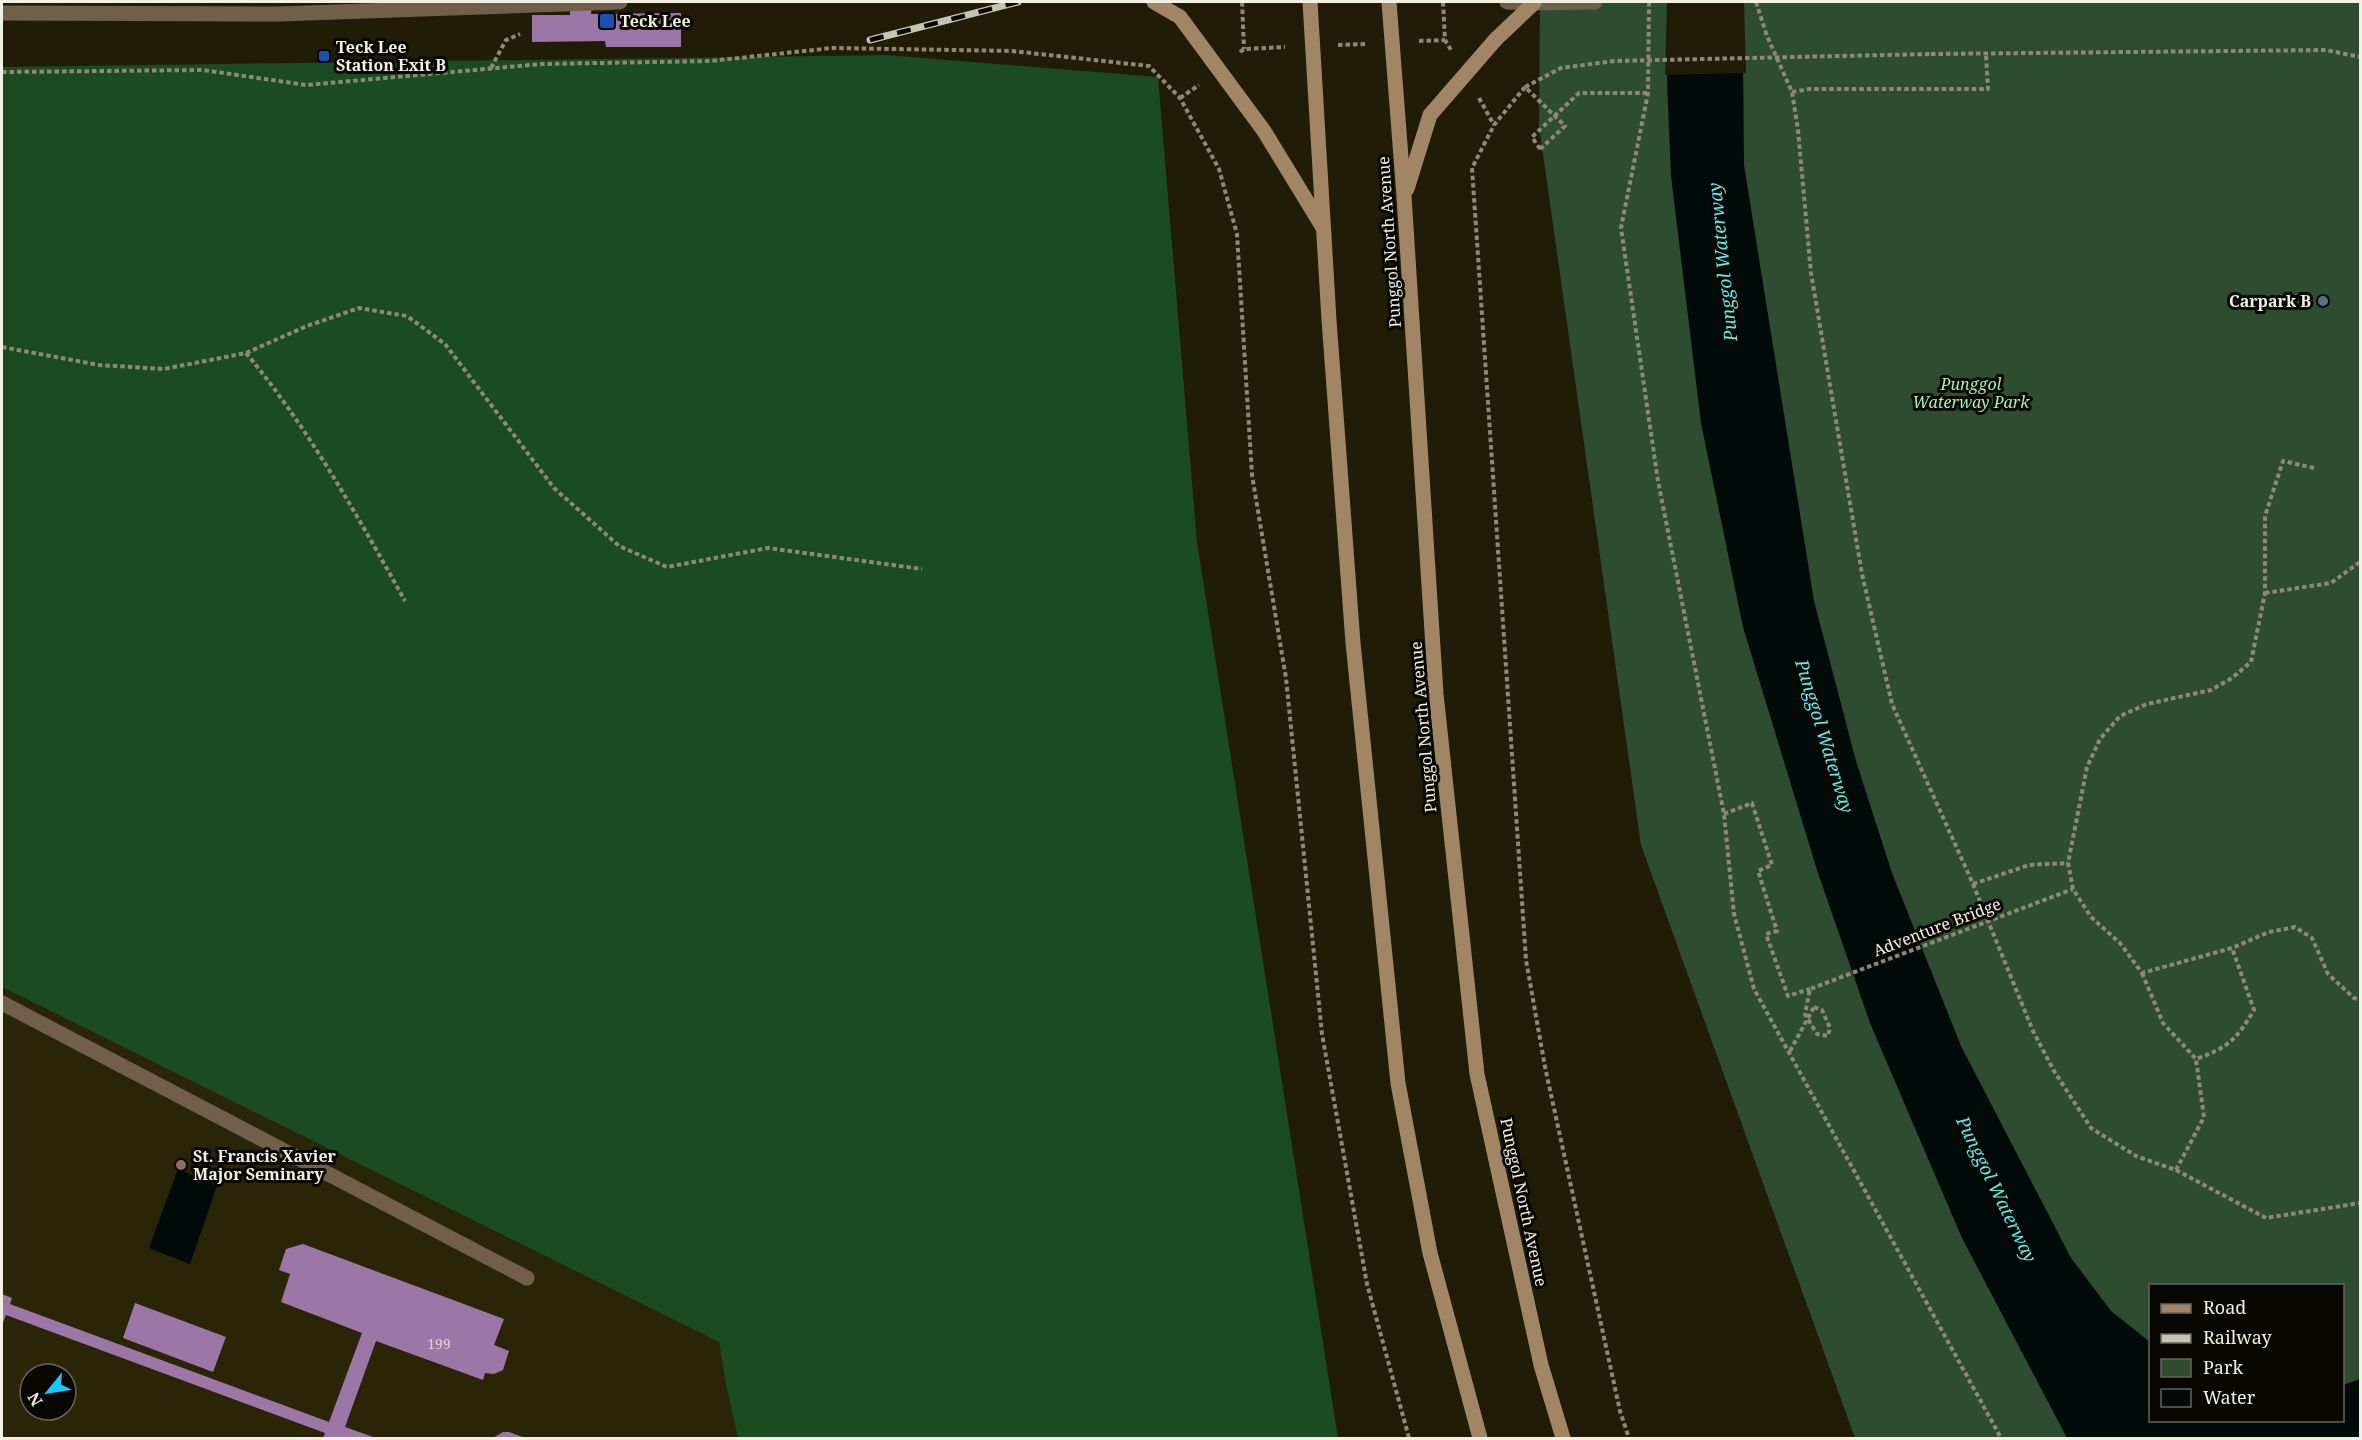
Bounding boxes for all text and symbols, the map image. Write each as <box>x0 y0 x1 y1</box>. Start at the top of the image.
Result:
place label: Teck Lee <box>620 10 691 32</box>
marker: Teck Lee <box>598 12 616 30</box>
place label: Teck Lee Station Exit B <box>336 36 446 76</box>
marker: Teck Lee Station Exit B <box>317 49 331 63</box>
street label: Punggol North Avenue <box>1372 156 1406 328</box>
water label: Punggol Waterway <box>1702 181 1742 344</box>
place label: Carpark B <box>2229 290 2311 312</box>
marker: Carpark B <box>2316 294 2330 308</box>
park label: Punggol Waterway Park <box>1913 373 2030 413</box>
street label: Punggol North Avenue <box>1405 640 1441 814</box>
water label: Punggol Waterway <box>1790 655 1860 816</box>
street label: Adventure Bridge <box>1870 893 2004 961</box>
water label: Punggol Waterway <box>1951 1111 2043 1266</box>
street label: Punggol North Avenue <box>1495 1116 1553 1288</box>
place label: St. Francis Xavier Major Seminary <box>193 1145 337 1185</box>
marker: St. Francis Xavier Major Seminary <box>174 1158 188 1172</box>
legend <box>2149 1284 2344 1422</box>
text: Road <box>2203 1295 2246 1319</box>
text: Railway <box>2203 1325 2273 1349</box>
house number: 199 <box>427 1334 451 1353</box>
text: Park <box>2203 1355 2243 1379</box>
north arrow <box>18 1362 78 1422</box>
text: Water <box>2203 1385 2256 1409</box>
text: N <box>22 1388 48 1410</box>

